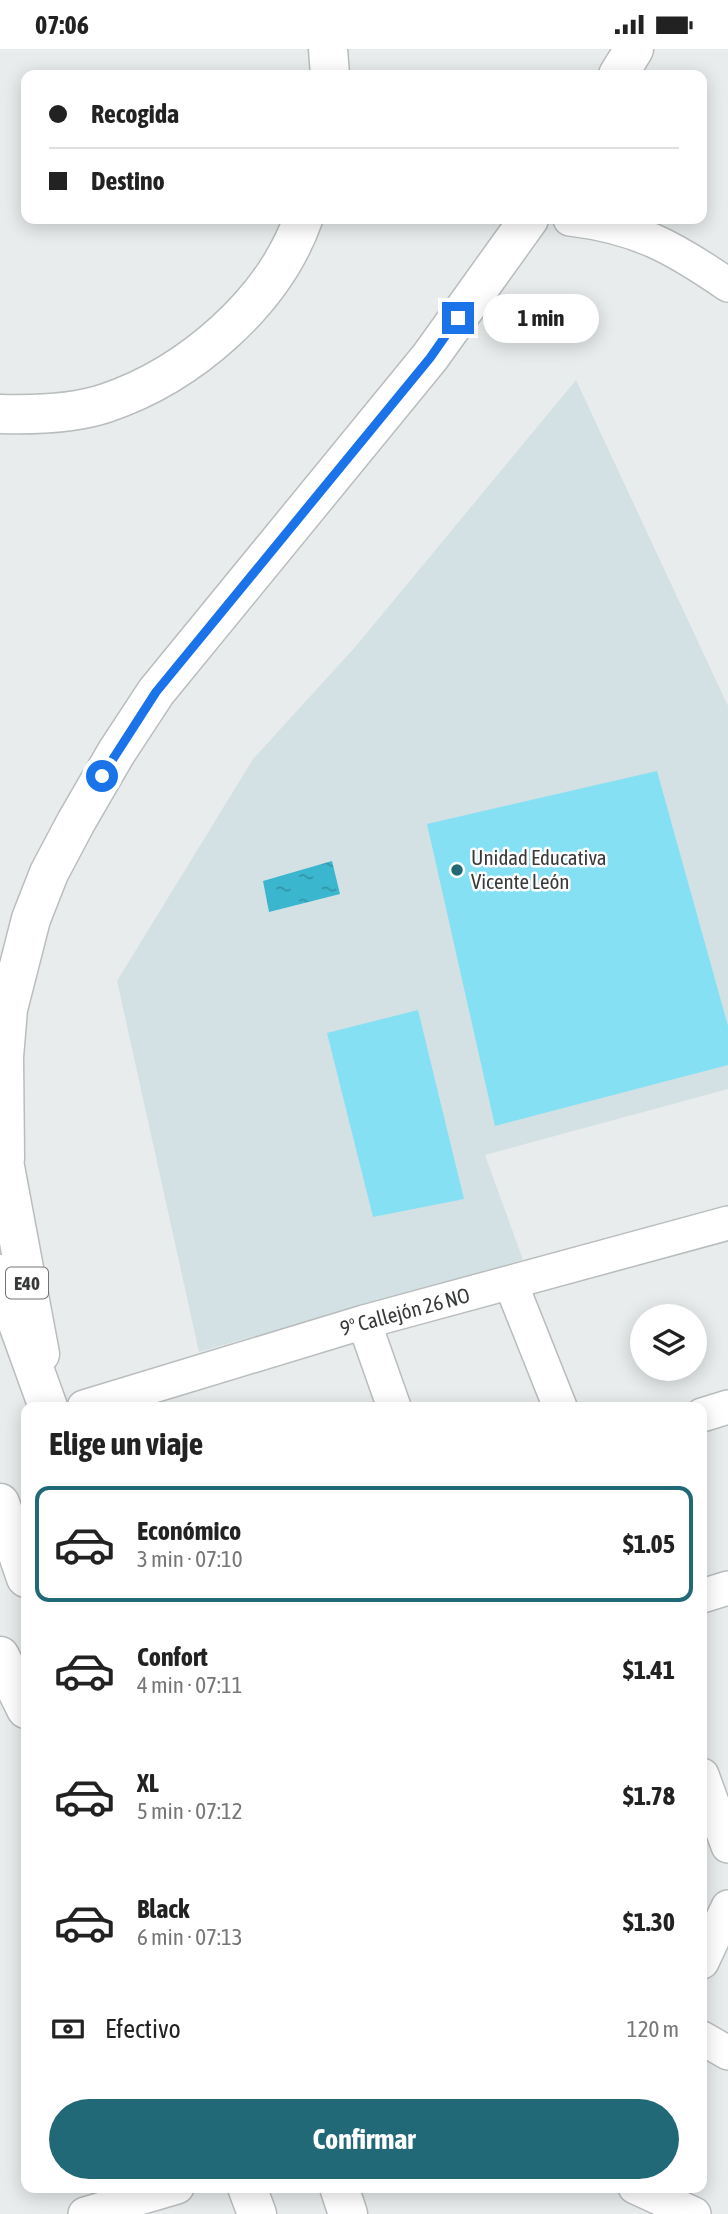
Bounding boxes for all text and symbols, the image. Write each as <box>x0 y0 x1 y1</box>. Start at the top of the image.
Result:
text: 07:06 <box>35 10 89 40</box>
text: Recogida <box>91 99 179 129</box>
text: Destino <box>91 166 165 196</box>
callout: 1 min <box>482 293 598 343</box>
route end <box>442 302 474 334</box>
text: 1 min <box>518 305 564 331</box>
route start <box>86 760 118 792</box>
place label: Unidad Educativa Vicente León <box>471 845 607 893</box>
marker: Unidad Educativa Vicente León <box>449 862 465 878</box>
road number: E40 <box>6 1267 48 1299</box>
street label: 9° Callejón 26 NO <box>337 1282 472 1340</box>
map controls <box>630 1304 707 1381</box>
button: layers <box>630 1304 707 1381</box>
text: Elige un viaje <box>49 1425 203 1462</box>
icon: car <box>53 1513 116 1576</box>
text: Económico <box>137 1516 241 1546</box>
text: $1.05 <box>623 1529 675 1559</box>
text: 3 min · 07:10 <box>137 1546 243 1572</box>
icon: car <box>53 1639 116 1702</box>
text: Confort <box>137 1642 208 1672</box>
text: $1.41 <box>623 1655 675 1685</box>
text: 4 min · 07:11 <box>137 1672 243 1698</box>
icon: car <box>53 1765 116 1828</box>
text: XL <box>137 1768 159 1798</box>
text: $1.78 <box>623 1781 675 1811</box>
text: 5 min · 07:12 <box>137 1798 243 1824</box>
icon: car <box>53 1891 116 1954</box>
text: Black <box>137 1894 189 1924</box>
text: $1.30 <box>623 1907 675 1937</box>
text: 6 min · 07:13 <box>137 1924 243 1950</box>
icon: cash <box>49 2010 87 2048</box>
text: Efectivo <box>105 2014 181 2044</box>
text: 120 m <box>627 2016 679 2042</box>
button: Confirmar <box>49 2099 679 2179</box>

